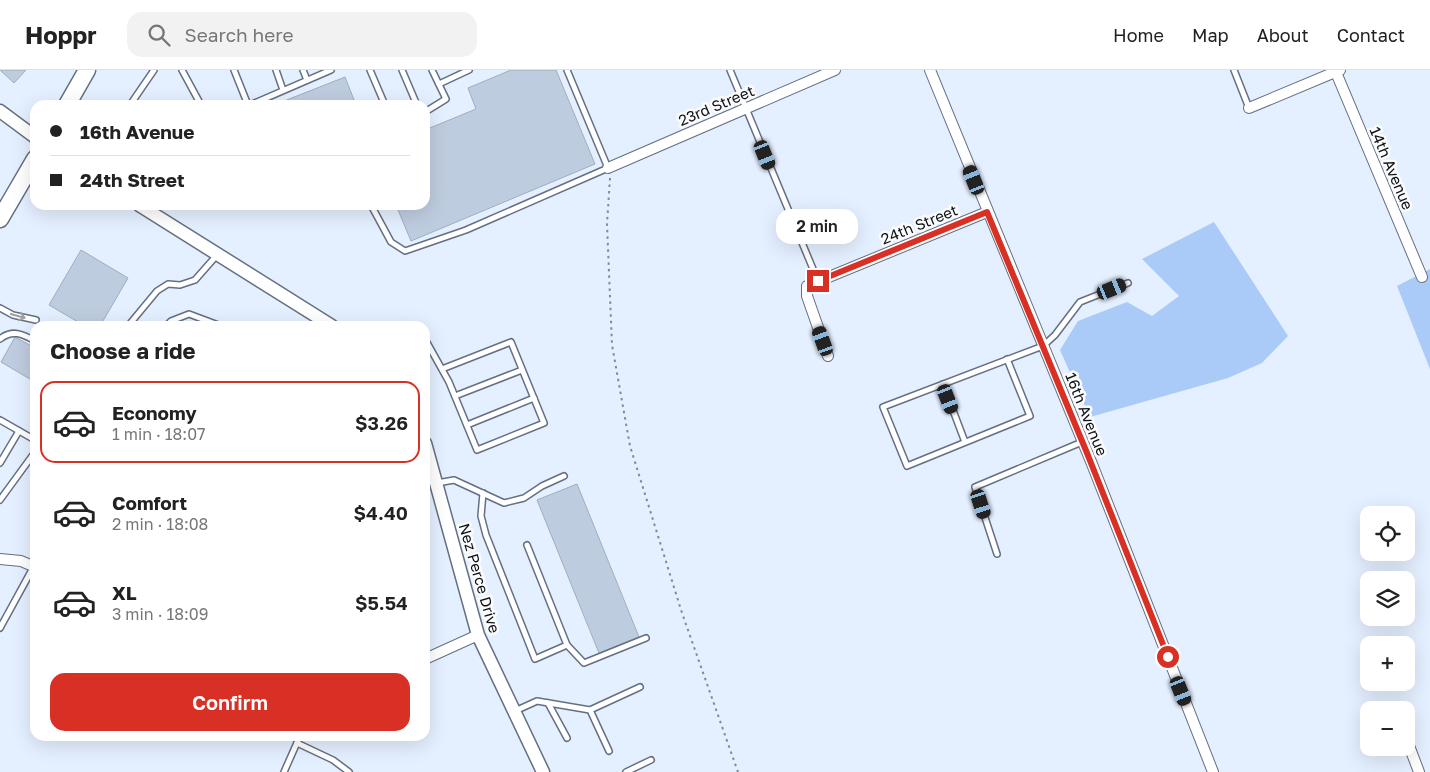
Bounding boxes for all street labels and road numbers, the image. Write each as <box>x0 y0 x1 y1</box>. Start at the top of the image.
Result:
street label: 23rd Street <box>675 81 757 129</box>
street label: 14th Avenue <box>1366 124 1418 212</box>
street label: 24th Street <box>878 200 960 248</box>
street label: 16th Avenue <box>1062 370 1112 459</box>
street label: Nez Perce Drive <box>456 521 504 635</box>

